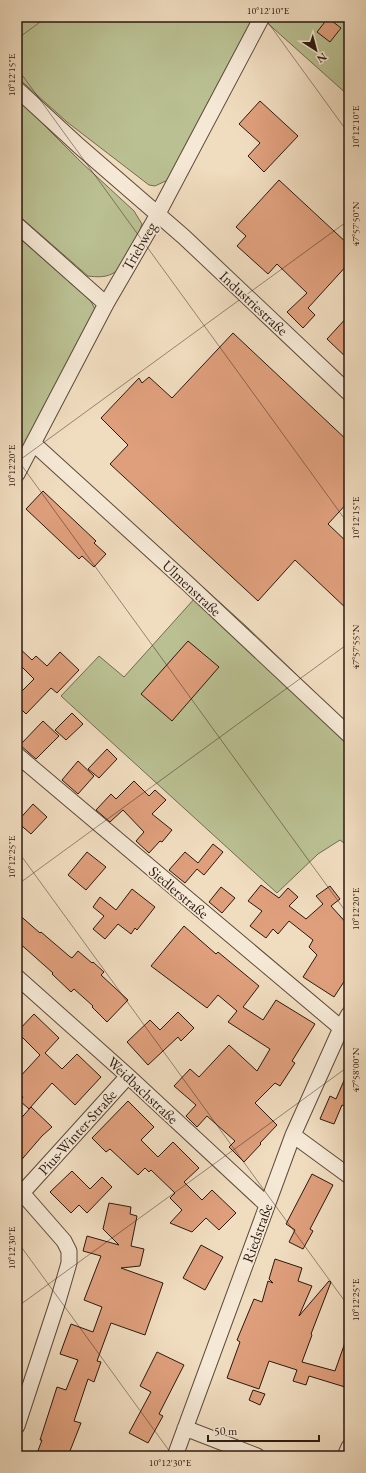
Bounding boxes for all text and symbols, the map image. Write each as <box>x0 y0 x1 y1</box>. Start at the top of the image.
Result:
text: 10°12'10"E <box>247 4 290 17</box>
north arrow <box>296 30 336 70</box>
text: N <box>314 50 330 66</box>
text: 10°12'15"E <box>5 53 18 96</box>
text: 10°12'10"E <box>349 105 362 148</box>
text: 47°57'50"N <box>349 201 362 246</box>
street label: Triebweg <box>118 218 161 274</box>
street label: Industriestraße <box>216 267 292 340</box>
text: 10°12'20"E <box>5 444 18 487</box>
text: 10°12'15"E <box>349 496 362 539</box>
street label: Ulmenstraße <box>158 556 226 620</box>
text: 47°57'55"N <box>349 624 362 669</box>
text: 10°12'25"E <box>5 835 18 878</box>
street label: Siedlerstraße <box>145 861 213 923</box>
text: 10°12'20"E <box>349 887 362 930</box>
text: 47°58'00"N <box>349 1047 362 1092</box>
street label: Weidbachstraße <box>103 1052 183 1128</box>
street label: Pius-Winter-Straße <box>34 1085 120 1179</box>
street label: Riedstraße <box>238 1201 277 1265</box>
text: 10°12'30"E <box>5 1226 18 1269</box>
text: 10°12'25"E <box>349 1278 362 1321</box>
scale bar <box>208 1417 319 1443</box>
text: 50 m <box>214 1423 238 1439</box>
text: 10°12'30"E <box>149 1456 192 1469</box>

